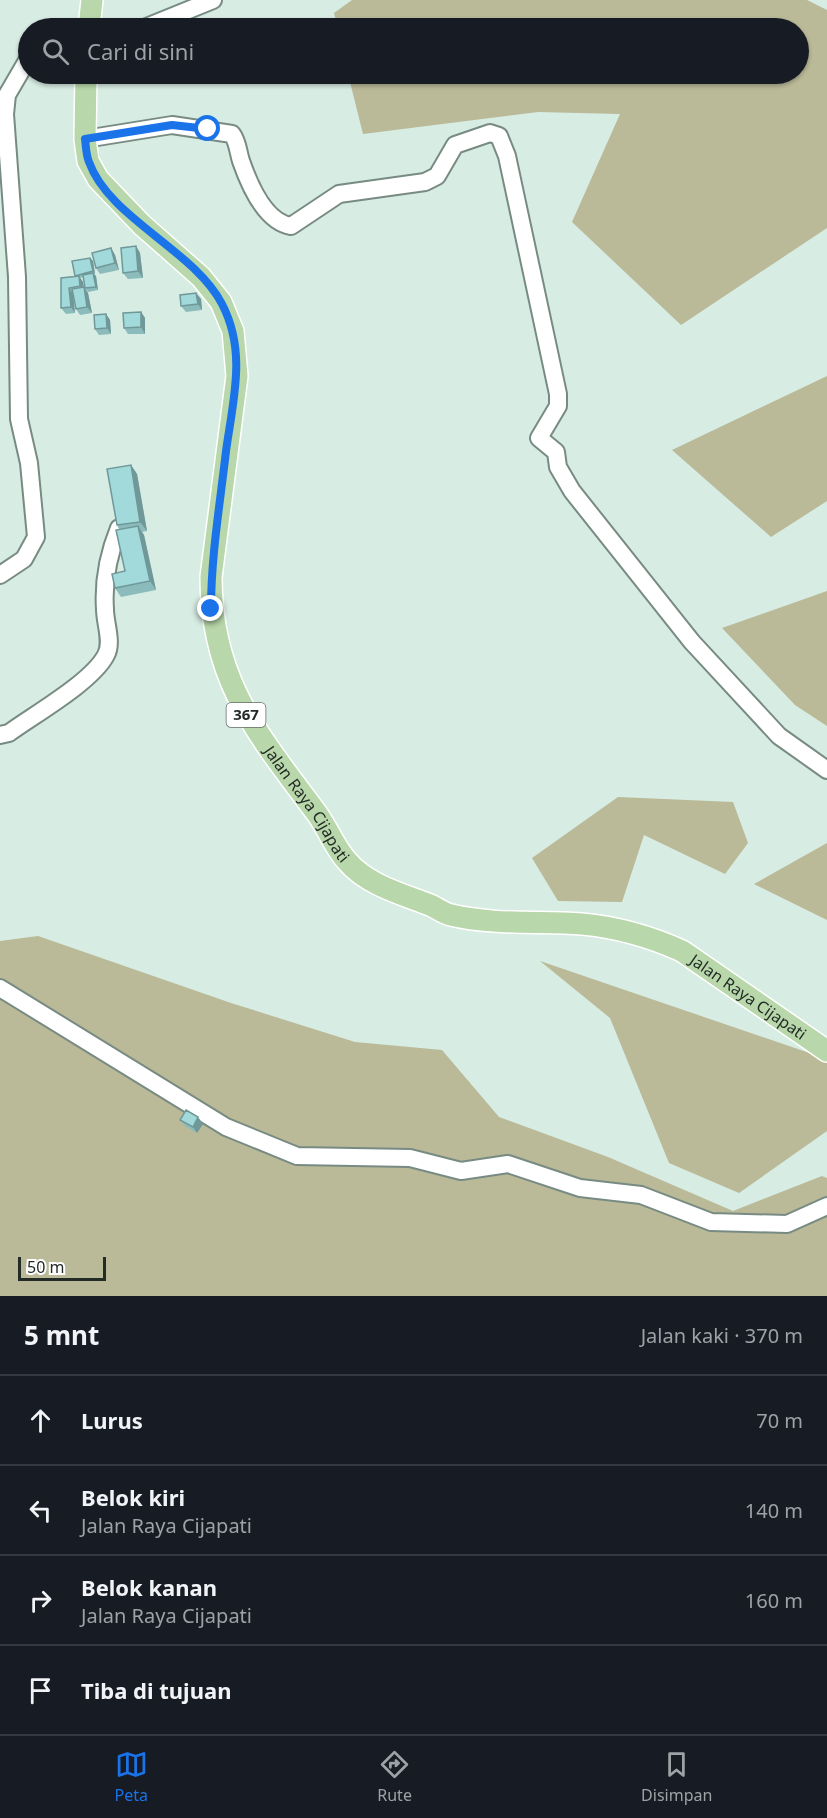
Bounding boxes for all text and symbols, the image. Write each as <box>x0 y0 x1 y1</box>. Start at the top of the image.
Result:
search box <box>18 18 809 84</box>
icon: search <box>39 35 72 68</box>
text: Cari di sini <box>87 36 194 66</box>
route start <box>194 115 220 141</box>
route end <box>197 595 223 621</box>
road number: 367 <box>226 703 266 727</box>
street label: Jalan Raya Cijapati <box>258 740 355 867</box>
street label: Jalan Raya Cijapati <box>684 948 811 1045</box>
scale bar <box>18 1254 106 1282</box>
text: 50 m <box>27 1256 64 1278</box>
text: 5 mnt <box>24 1317 99 1353</box>
text: Jalan kaki · 370 m <box>641 1322 803 1349</box>
icon: ahead <box>24 1404 57 1437</box>
text: Lurus <box>81 1405 143 1435</box>
text: 70 m <box>756 1407 803 1434</box>
text: Belok kiri <box>81 1482 185 1512</box>
icon: left <box>24 1494 57 1527</box>
text: 140 m <box>745 1497 803 1524</box>
text: Jalan Raya Cijapati <box>81 1512 252 1539</box>
text: Belok kanan <box>81 1572 217 1602</box>
icon: right <box>24 1584 57 1617</box>
text: 160 m <box>745 1587 803 1614</box>
text: Jalan Raya Cijapati <box>81 1602 252 1629</box>
icon: arrive <box>24 1674 57 1707</box>
text: Tiba di tujuan <box>81 1675 231 1705</box>
tab: Peta <box>115 1748 148 1806</box>
tab: Rute <box>377 1748 412 1806</box>
tab: Disimpan <box>641 1748 712 1806</box>

